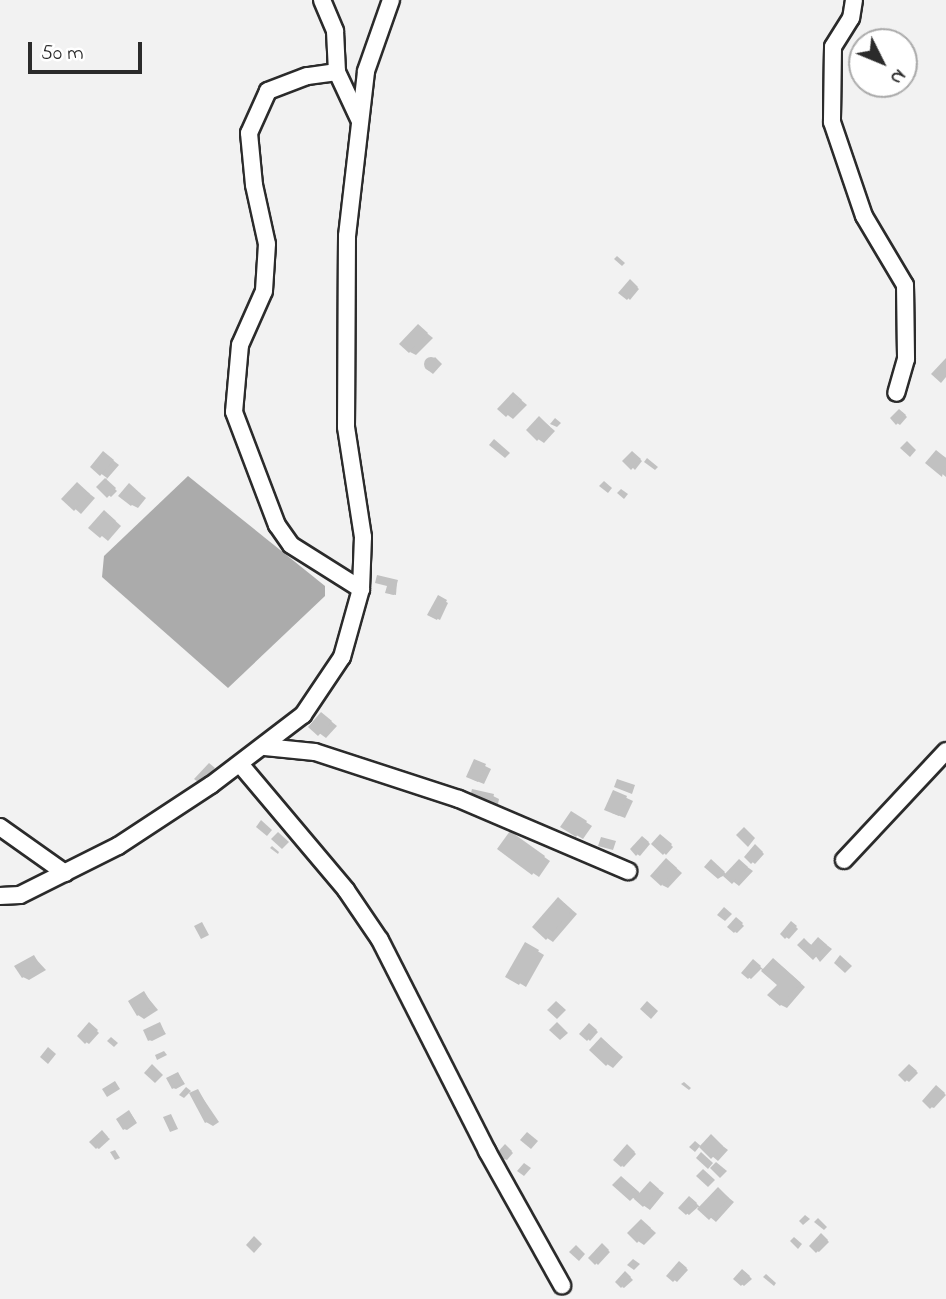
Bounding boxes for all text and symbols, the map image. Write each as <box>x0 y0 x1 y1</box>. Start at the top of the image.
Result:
scale bar <box>32 28 145 72</box>
north arrow <box>848 28 918 98</box>
text: 50 m <box>41 39 84 69</box>
text: N <box>883 62 912 90</box>

